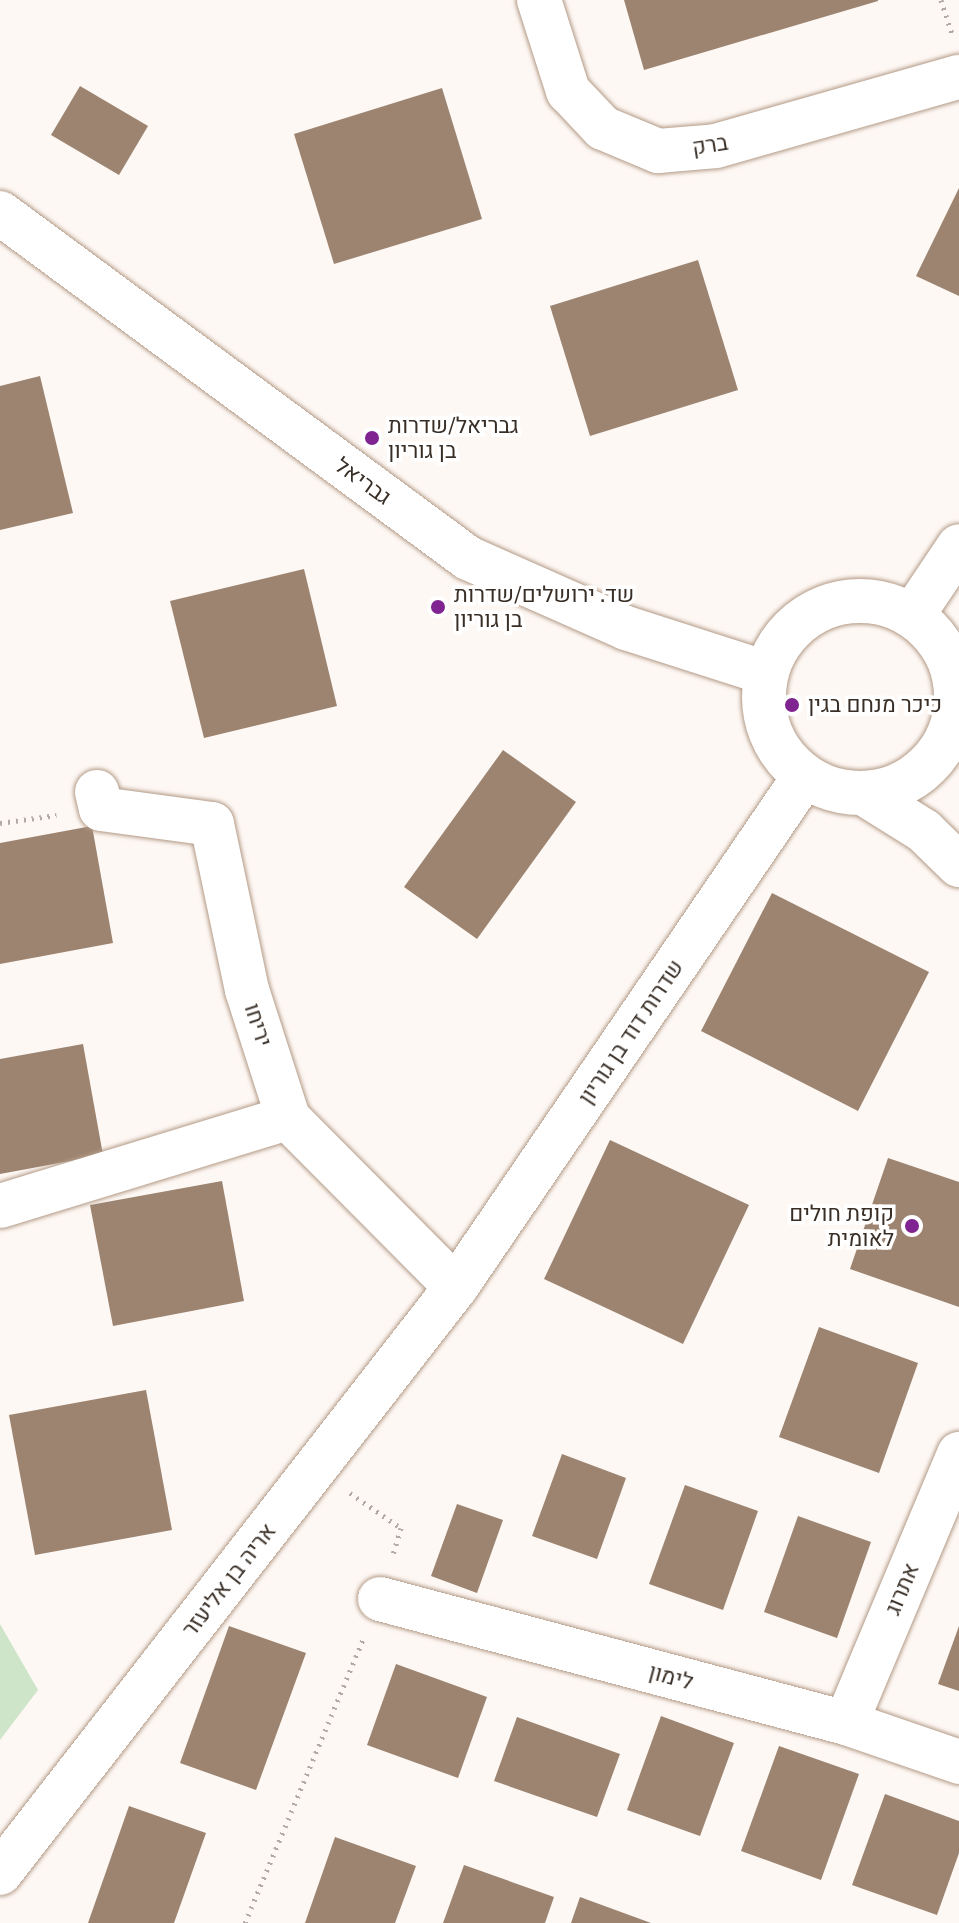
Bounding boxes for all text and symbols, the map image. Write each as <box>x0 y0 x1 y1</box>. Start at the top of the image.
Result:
street label: ברק <box>690 129 730 161</box>
place label: גבריאל/שדרות בן גוריון <box>388 412 519 464</box>
marker: גבריאל/שדרות בן גוריון <box>363 429 381 447</box>
street label: גבריאל <box>330 452 396 510</box>
place label: שד. ירושלים/שדרות בן גוריון <box>454 581 634 632</box>
marker: שד. ירושלים/שדרות בן גוריון <box>429 598 447 616</box>
place label: כיכר מנחם בגין <box>808 692 942 718</box>
marker: כיכר מנחם בגין <box>783 696 801 714</box>
street label: שדרות דוד בן גוריון <box>573 955 689 1109</box>
street label: יריחו <box>239 1000 277 1050</box>
place label: קופת חולים לאומית <box>789 1200 894 1252</box>
marker: קופת חולים לאומית <box>901 1215 923 1237</box>
street label: אריה בן אליעזר <box>177 1518 281 1642</box>
street label: אתרוג <box>879 1559 925 1619</box>
street label: לימון <box>646 1658 696 1696</box>

